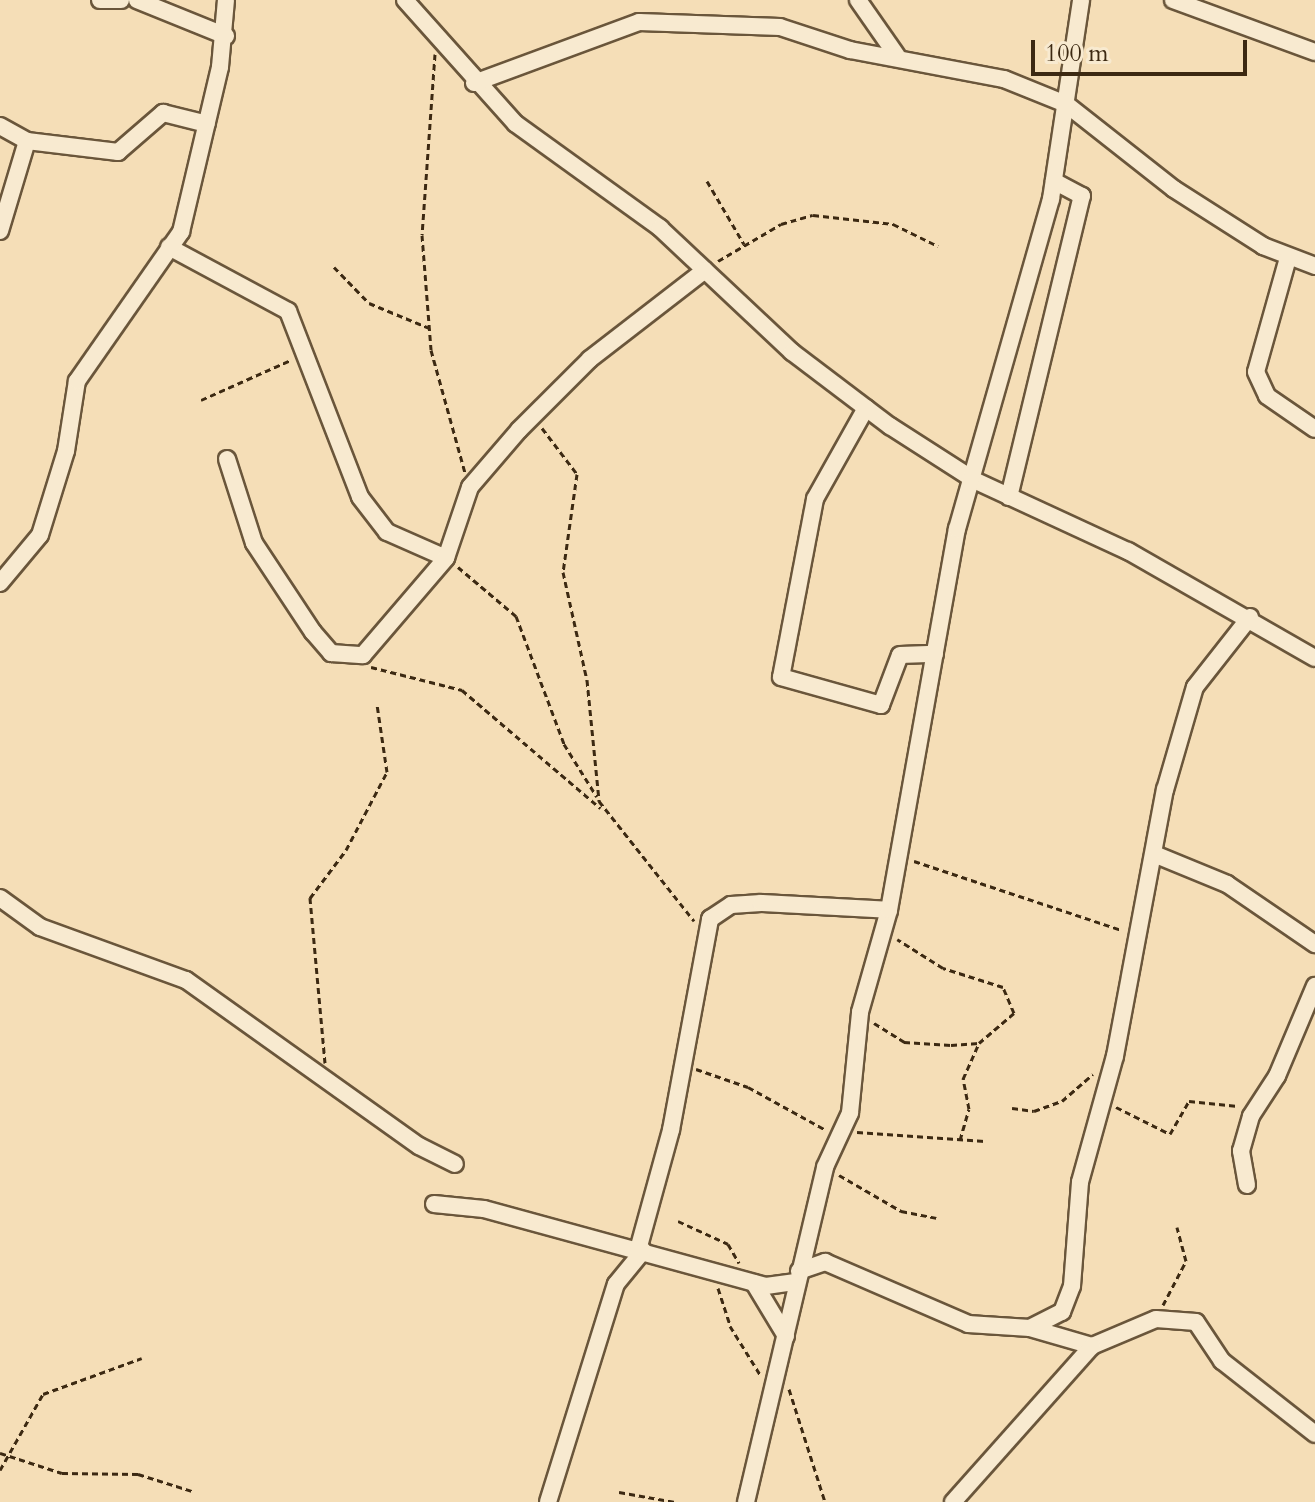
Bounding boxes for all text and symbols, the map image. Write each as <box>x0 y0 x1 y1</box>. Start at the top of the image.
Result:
scale bar <box>1035 24 1251 74</box>
text: 100 m <box>1045 37 1109 70</box>

